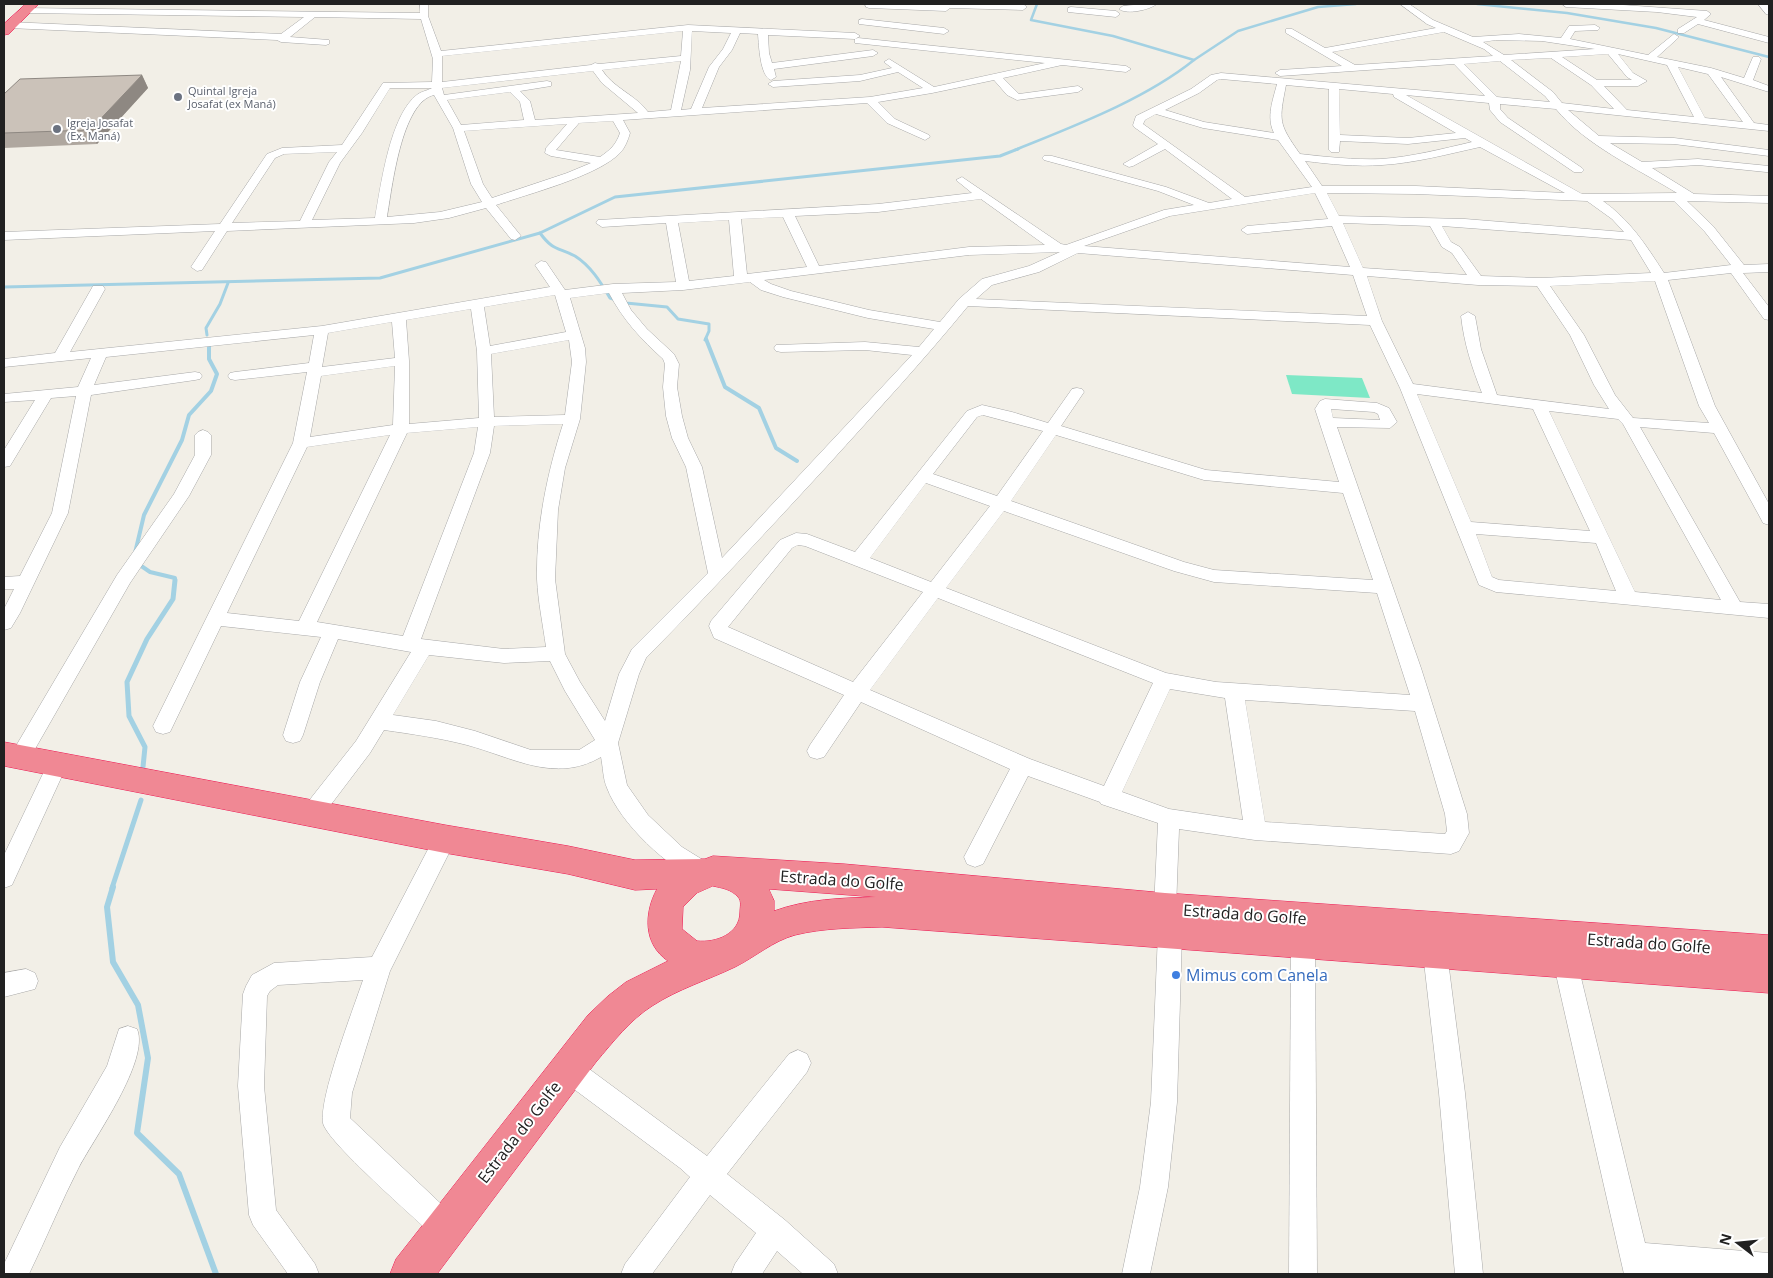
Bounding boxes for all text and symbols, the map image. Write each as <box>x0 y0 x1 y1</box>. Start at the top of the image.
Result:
place label: Quintal Igreja Josafat (ex Maná) <box>187 83 276 111</box>
marker: Quintal Igreja Josafat (ex Maná) <box>172 91 184 103</box>
place label: Igreja Josafat (Ex. Maná) <box>67 115 133 143</box>
marker: Igreja Josafat (Ex. Maná) <box>51 123 63 135</box>
street label: Estrada do Golfe <box>780 865 904 895</box>
street label: Estrada do Golfe <box>1183 899 1307 929</box>
street label: Estrada do Golfe <box>1587 928 1711 958</box>
place label: Mimus com Canela <box>1186 964 1328 986</box>
marker: Mimus com Canela <box>1170 969 1182 981</box>
street label: Estrada do Golfe <box>472 1076 566 1188</box>
north arrow <box>1713 1218 1763 1268</box>
text: N <box>1714 1231 1736 1247</box>

